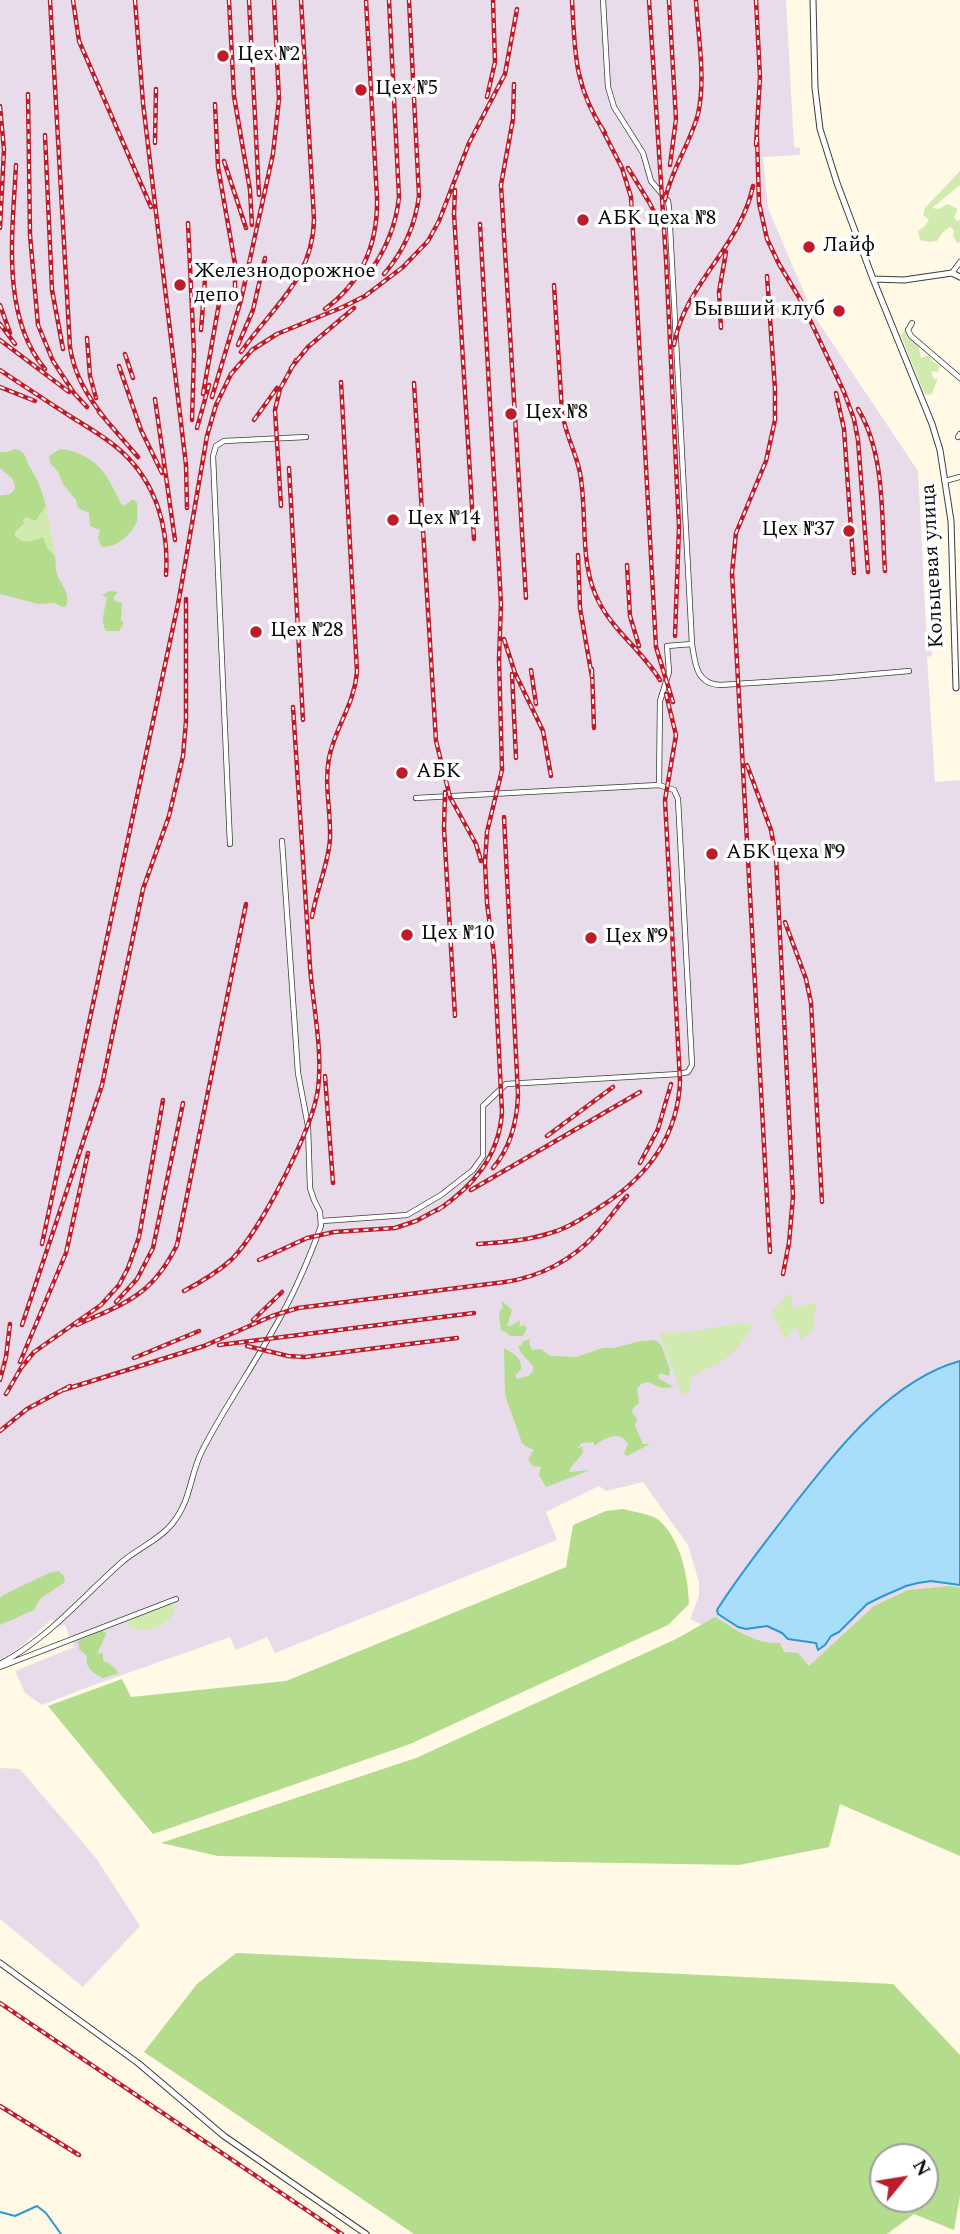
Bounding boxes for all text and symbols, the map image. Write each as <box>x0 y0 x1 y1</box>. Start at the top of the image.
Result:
place label: Цех №2 <box>237 43 300 69</box>
marker: Цех №2 <box>215 48 231 64</box>
place label: Цех №5 <box>375 77 438 103</box>
marker: Цех №5 <box>353 82 369 98</box>
place label: АБК цеха №8 <box>597 207 716 233</box>
marker: АБК цеха №8 <box>575 212 591 228</box>
place label: Лайф <box>823 234 875 260</box>
marker: Лайф <box>801 239 817 255</box>
place label: Железнодорожное депо <box>194 260 376 310</box>
marker: Железнодорожное депо <box>172 277 188 293</box>
place label: Бывший клуб <box>693 298 825 324</box>
marker: Бывший клуб <box>831 303 847 319</box>
place label: Цех №8 <box>525 401 588 427</box>
marker: Цех №8 <box>503 406 519 422</box>
street label: Кольцевая улица <box>917 483 951 649</box>
place label: Цех №14 <box>407 507 481 533</box>
marker: Цех №14 <box>385 512 401 528</box>
place label: Цех №37 <box>761 518 835 544</box>
marker: Цех №37 <box>841 523 857 539</box>
place label: Цех №28 <box>270 619 344 645</box>
marker: Цех №28 <box>248 624 264 640</box>
place label: АБК <box>416 760 461 786</box>
marker: АБК <box>394 765 410 781</box>
place label: АБК цеха №9 <box>726 841 845 867</box>
marker: АБК цеха №9 <box>704 846 720 862</box>
place label: Цех №10 <box>421 922 495 948</box>
place label: Цех №9 <box>605 925 668 951</box>
marker: Цех №10 <box>399 927 415 943</box>
marker: Цех №9 <box>583 930 599 946</box>
north arrow <box>869 2143 939 2213</box>
text: N <box>904 2154 937 2182</box>

